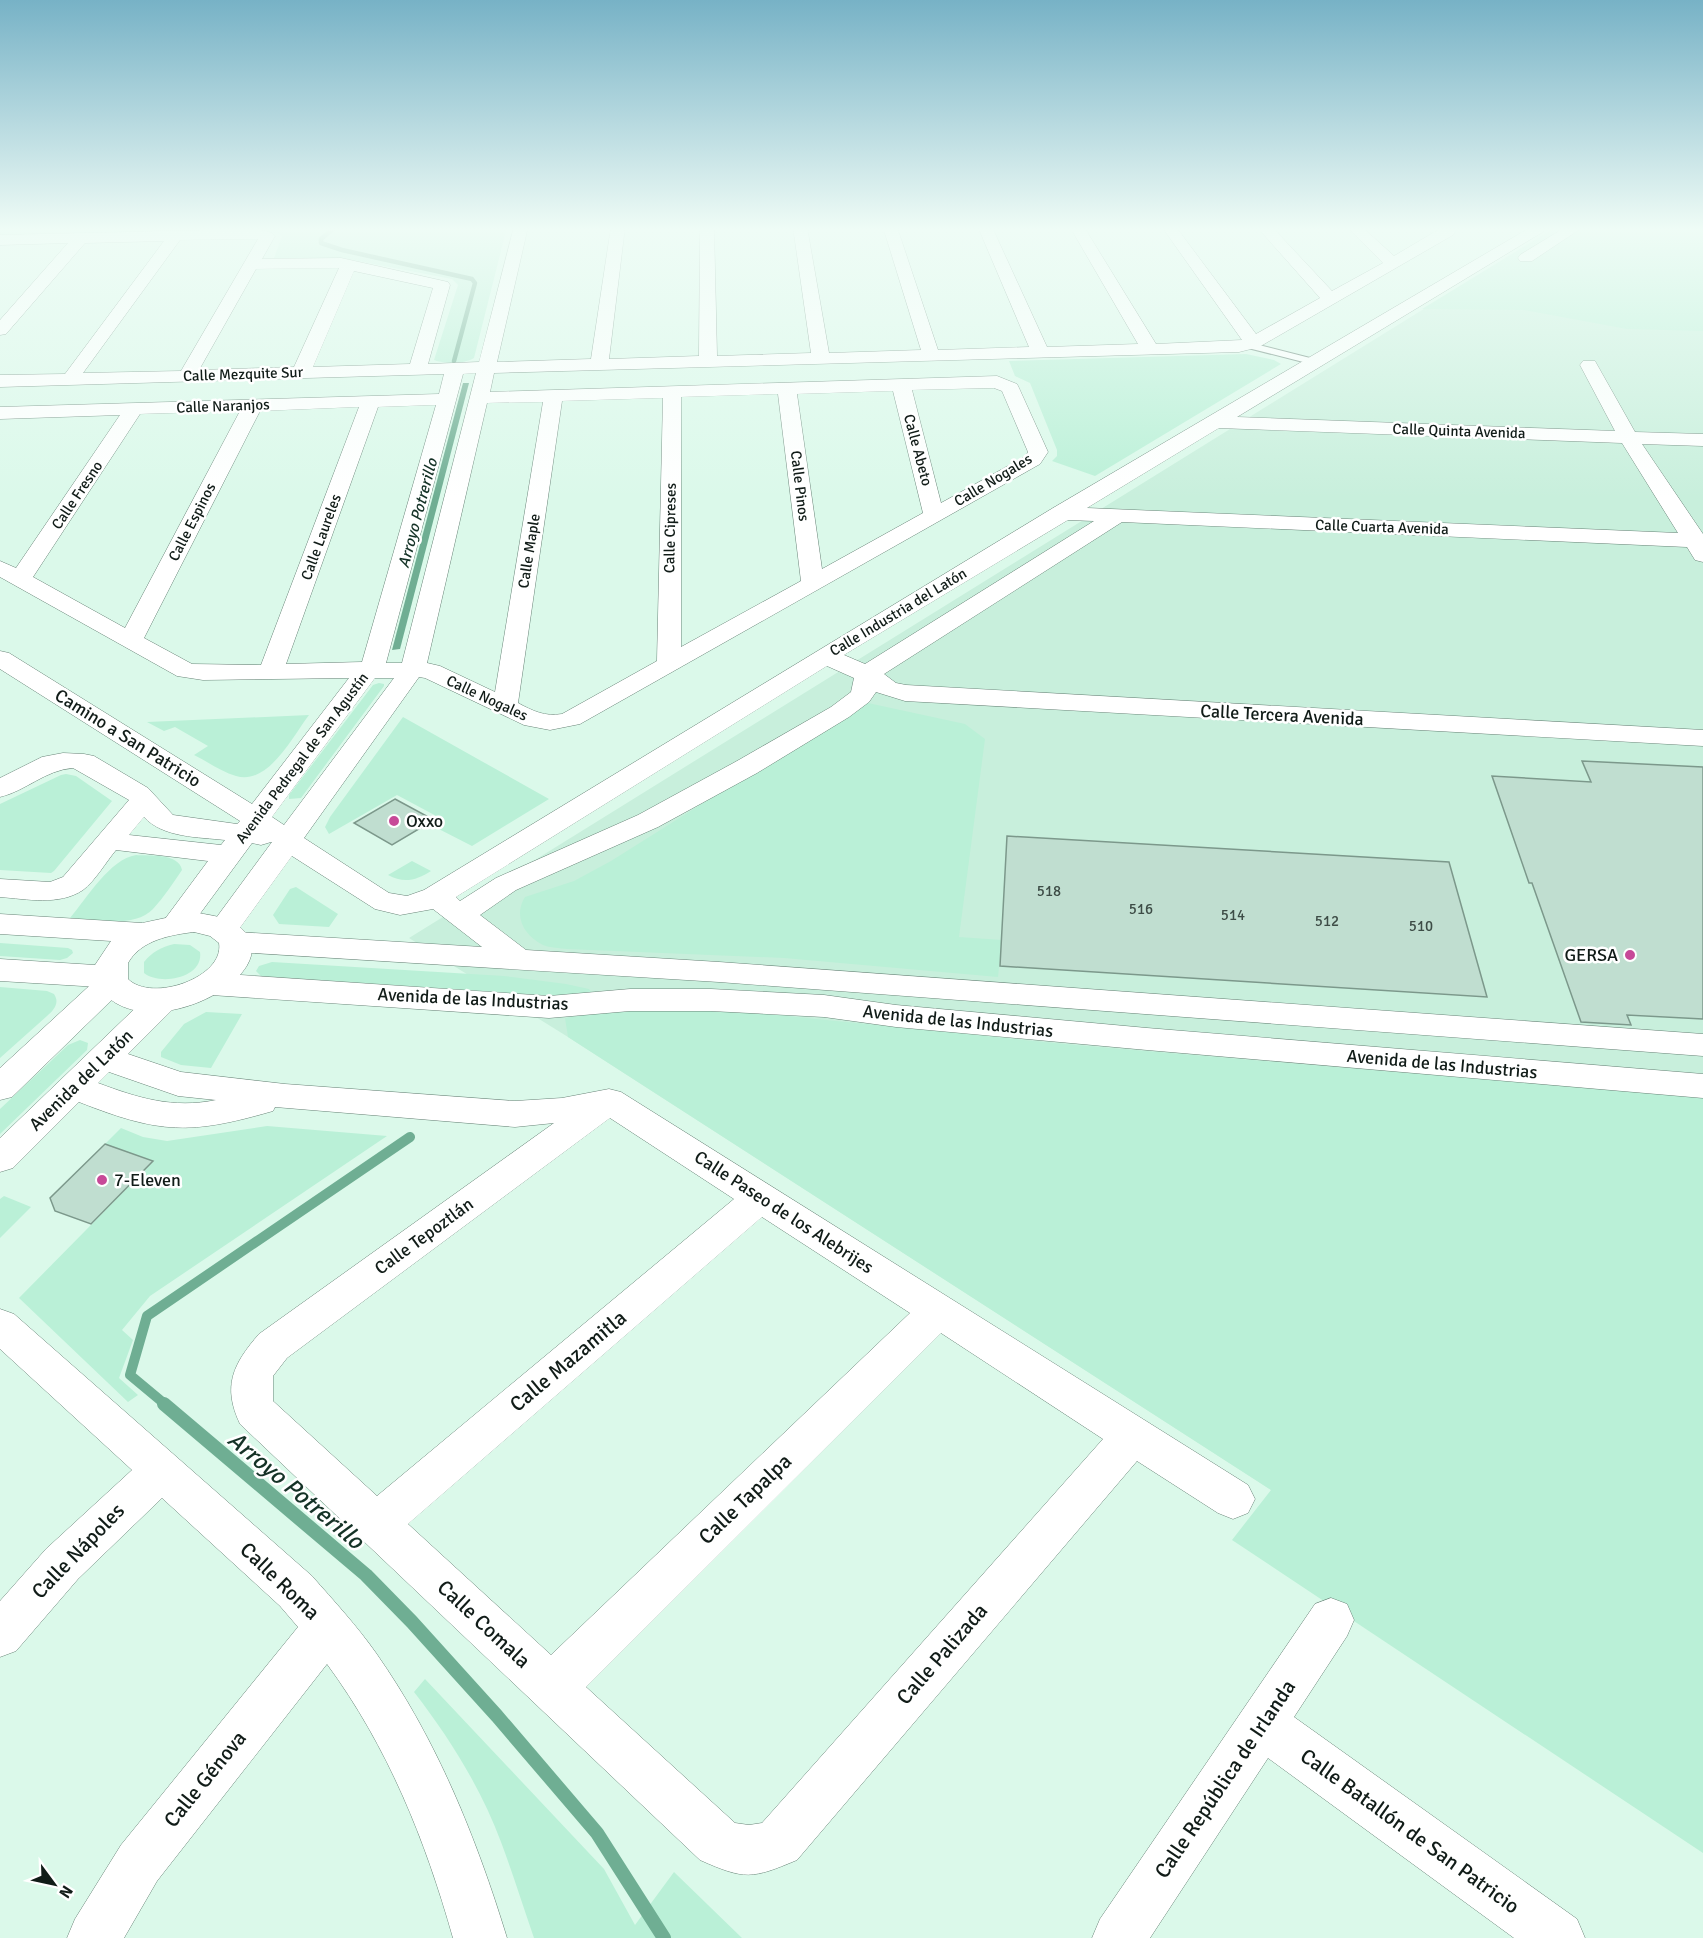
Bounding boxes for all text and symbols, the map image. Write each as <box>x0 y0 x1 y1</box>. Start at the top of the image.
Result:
street label: Calle Mezquite Sur <box>183 363 304 385</box>
street label: Calle Naranjos <box>176 395 270 417</box>
street label: Calle Abeto <box>900 412 936 488</box>
street label: Calle Quinta Avenida <box>1392 420 1526 442</box>
street label: Calle Nogales <box>951 449 1036 510</box>
street label: Calle Pinos <box>787 450 813 523</box>
water label: Arroyo Potrerillo <box>394 456 442 570</box>
street label: Calle Fresno <box>48 457 107 533</box>
street label: Calle Espinos <box>165 479 220 564</box>
street label: Calle Cipreses <box>660 482 680 573</box>
street label: Calle Laureles <box>297 491 345 583</box>
street label: Calle Maple <box>514 512 544 590</box>
street label: Calle Cuarta Avenida <box>1315 516 1449 538</box>
street label: Calle Industria del Latón <box>826 564 970 660</box>
street label: Avenida Pedregal de San Agustín <box>232 669 372 847</box>
street label: Calle Nogales <box>443 671 531 725</box>
street label: Camino a San Patricio <box>51 684 205 792</box>
street label: Calle Tercera Avenida <box>1200 700 1364 730</box>
place label: Oxxo <box>406 810 443 832</box>
marker: Oxxo <box>387 814 401 828</box>
house number: 518 <box>1037 882 1061 900</box>
house number: 516 <box>1129 900 1153 918</box>
house number: 514 <box>1221 906 1245 924</box>
house number: 512 <box>1315 912 1339 930</box>
house number: 510 <box>1409 917 1433 935</box>
place label: GERSA <box>1564 944 1618 966</box>
marker: GERSA <box>1623 948 1637 962</box>
street label: Avenida de las Industrias <box>377 983 569 1015</box>
street label: Avenida de las Industrias <box>862 1000 1054 1042</box>
street label: Avenida del Latón <box>24 1025 138 1135</box>
street label: Avenida de las Industrias <box>1346 1045 1538 1083</box>
street label: Calle Paseo de los Alebrijes <box>690 1146 878 1278</box>
place label: 7-Eleven <box>114 1169 181 1191</box>
marker: 7-Eleven <box>95 1173 109 1187</box>
street label: Calle Tepoztlán <box>370 1193 478 1279</box>
street label: Calle Mazamitla <box>504 1305 632 1417</box>
water label: Arroyo Potrerillo <box>222 1424 371 1557</box>
street label: Calle Tapalpa <box>693 1448 797 1550</box>
street label: Calle Nápoles <box>26 1498 130 1604</box>
street label: Calle Roma <box>235 1537 325 1625</box>
street label: Calle Comala <box>432 1574 536 1674</box>
street label: Calle Palizada <box>891 1598 993 1710</box>
street label: Calle República de Irlanda <box>1149 1675 1301 1883</box>
street label: Calle Génova <box>158 1726 252 1832</box>
street label: Calle Batallón de San Patricio <box>1295 1743 1525 1919</box>
north arrow <box>24 1854 84 1914</box>
text: N <box>54 1882 77 1902</box>

